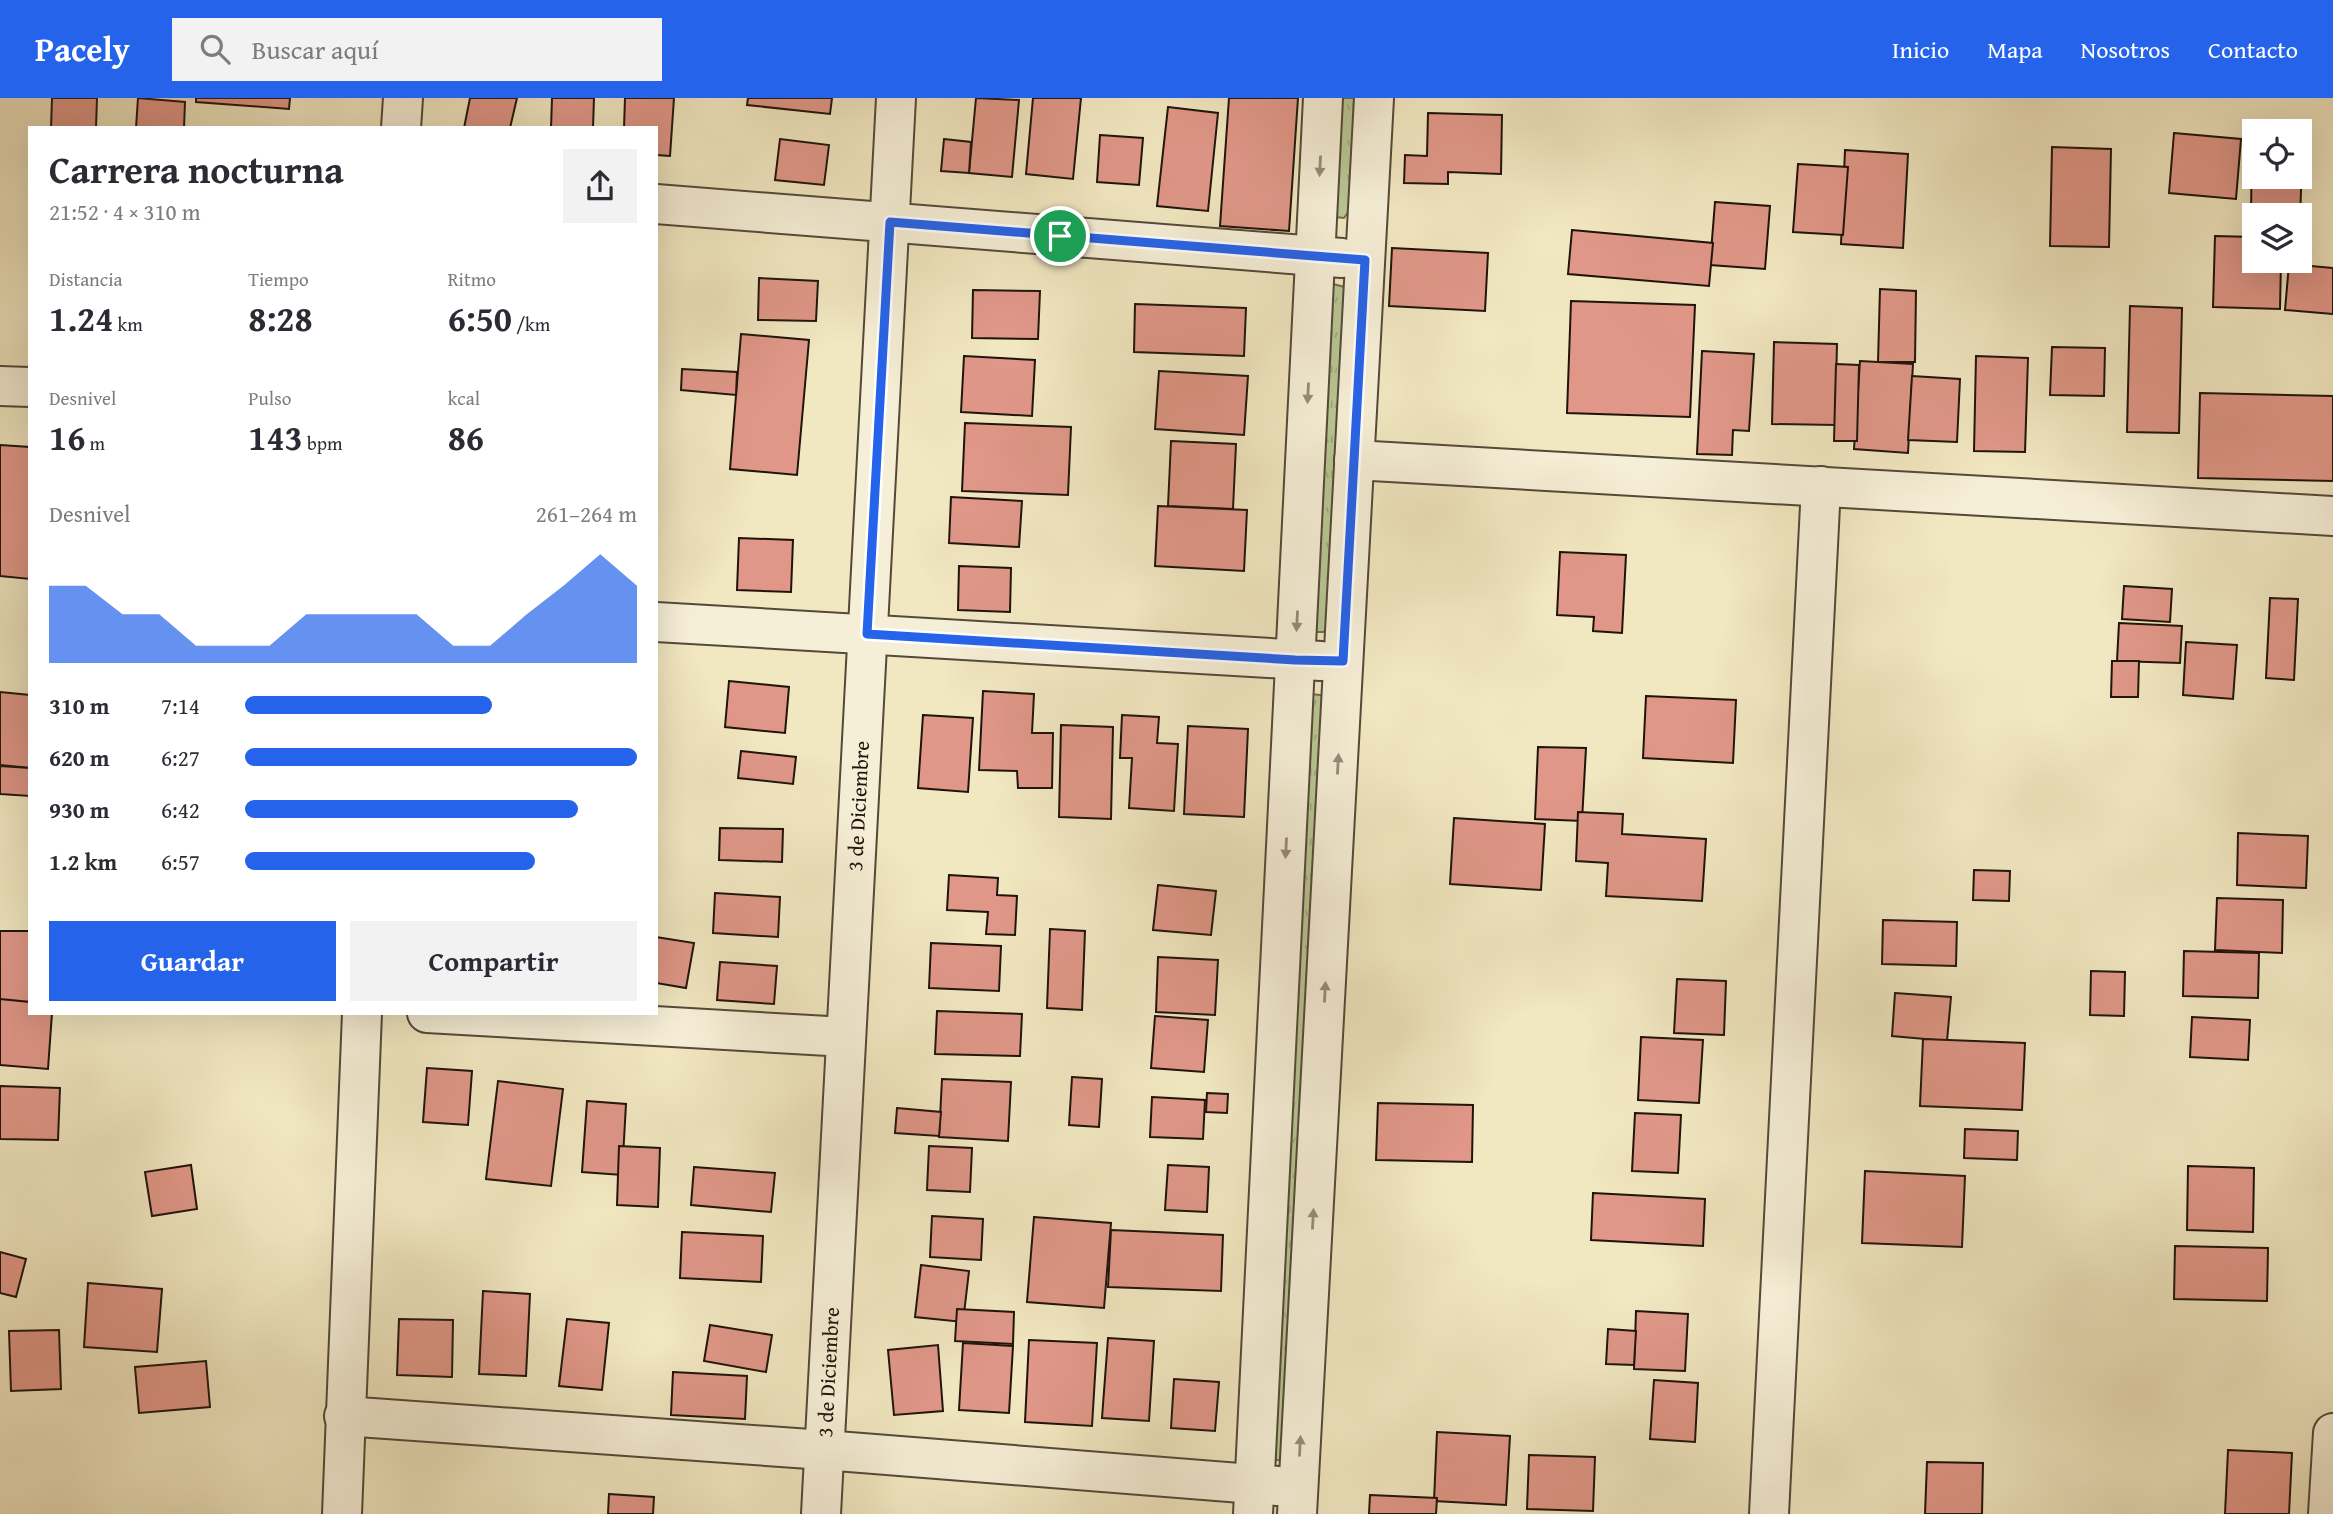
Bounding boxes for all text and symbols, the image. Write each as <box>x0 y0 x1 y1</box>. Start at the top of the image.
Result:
search box <box>172 18 662 81</box>
text: Pacely <box>35 25 130 73</box>
icon: search <box>196 30 234 68</box>
text: Buscar aquí <box>252 30 378 69</box>
text: Inicio <box>1892 32 1949 67</box>
text: Mapa <box>1987 32 2043 67</box>
text: Nosotros <box>2081 32 2170 67</box>
text: Contacto <box>2208 32 2298 67</box>
map controls <box>2242 119 2312 273</box>
button: locate <box>2242 119 2312 189</box>
text: Carrera nocturna <box>49 141 344 197</box>
button: share <box>563 149 637 223</box>
one-way arrow <box>1314 155 1325 177</box>
text: 21:52 · 4 × 310 m <box>49 195 201 228</box>
button: layers <box>2242 203 2312 273</box>
pin <box>1030 206 1090 266</box>
icon: arrive <box>1041 217 1079 255</box>
text: Distancia <box>49 265 123 293</box>
text: Tiempo <box>248 265 309 293</box>
text: Ritmo <box>448 265 496 293</box>
text: 1.24 <box>49 293 113 344</box>
text: 8:28 <box>248 293 313 344</box>
text: 6:50 <box>448 293 512 344</box>
text: km <box>113 310 143 338</box>
text: /km <box>512 310 550 338</box>
one-way arrow <box>1303 383 1314 405</box>
text: Desnivel <box>49 384 116 412</box>
text: Pulso <box>248 384 291 412</box>
text: kcal <box>448 384 480 412</box>
text: 16 <box>49 412 85 463</box>
text: 143 <box>248 412 303 463</box>
text: 86 <box>448 412 484 463</box>
text: m <box>85 429 105 457</box>
text: bpm <box>303 429 343 457</box>
text: Desnivel <box>49 497 130 530</box>
text: 261–264 m <box>536 497 637 530</box>
one-way arrow <box>1292 610 1303 632</box>
text: 310 m <box>49 689 110 722</box>
text: 7:14 <box>161 689 200 722</box>
street label: 3 de Diciembre <box>839 740 877 872</box>
text: 620 m <box>49 741 110 774</box>
text: 6:27 <box>161 741 200 774</box>
one-way arrow <box>1332 753 1343 775</box>
text: 930 m <box>49 793 110 826</box>
text: 6:42 <box>161 793 200 826</box>
one-way arrow <box>1280 837 1291 859</box>
text: 1.2 km <box>49 845 117 878</box>
text: 6:57 <box>161 845 200 878</box>
button: Guardar <box>49 921 336 1001</box>
button: Compartir <box>350 921 637 1001</box>
one-way arrow <box>1320 980 1331 1002</box>
one-way arrow <box>1308 1207 1319 1229</box>
street label: 3 de Diciembre <box>809 1306 847 1438</box>
one-way arrow <box>1295 1435 1306 1457</box>

